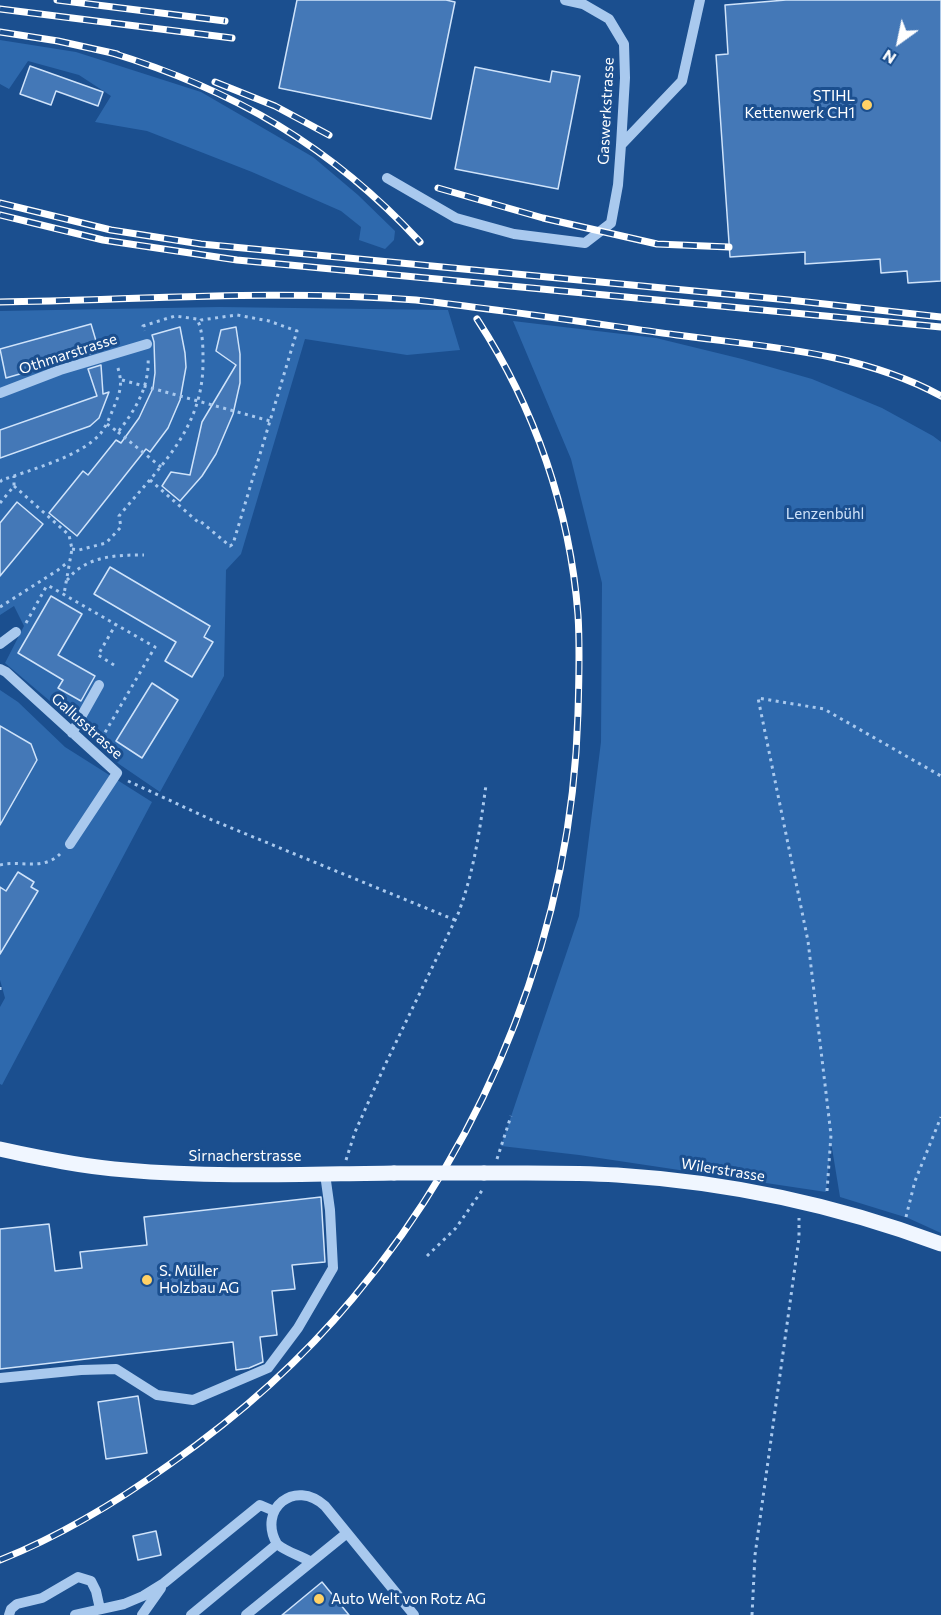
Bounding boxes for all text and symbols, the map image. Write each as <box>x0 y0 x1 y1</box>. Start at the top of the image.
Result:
north arrow <box>869 12 929 72</box>
text: N <box>879 46 899 69</box>
street label: Gaswerkstrasse <box>594 57 618 165</box>
place label: STIHL Kettenwerk CH1 <box>745 87 855 122</box>
marker: STIHL Kettenwerk CH1 <box>860 98 874 112</box>
street label: Othmarstrasse <box>17 330 119 378</box>
park label: Lenzenbühl <box>786 505 864 523</box>
street label: Gallusstrasse <box>48 689 126 763</box>
street label: Sirnacherstrasse <box>189 1147 301 1165</box>
street label: Wilerstrasse <box>680 1154 766 1186</box>
place label: S. Müller Holzbau AG <box>159 1262 239 1297</box>
marker: S. Müller Holzbau AG <box>140 1273 154 1287</box>
place label: Auto Welt von Rotz AG <box>331 1590 486 1608</box>
marker: Auto Welt von Rotz AG <box>312 1592 326 1606</box>

